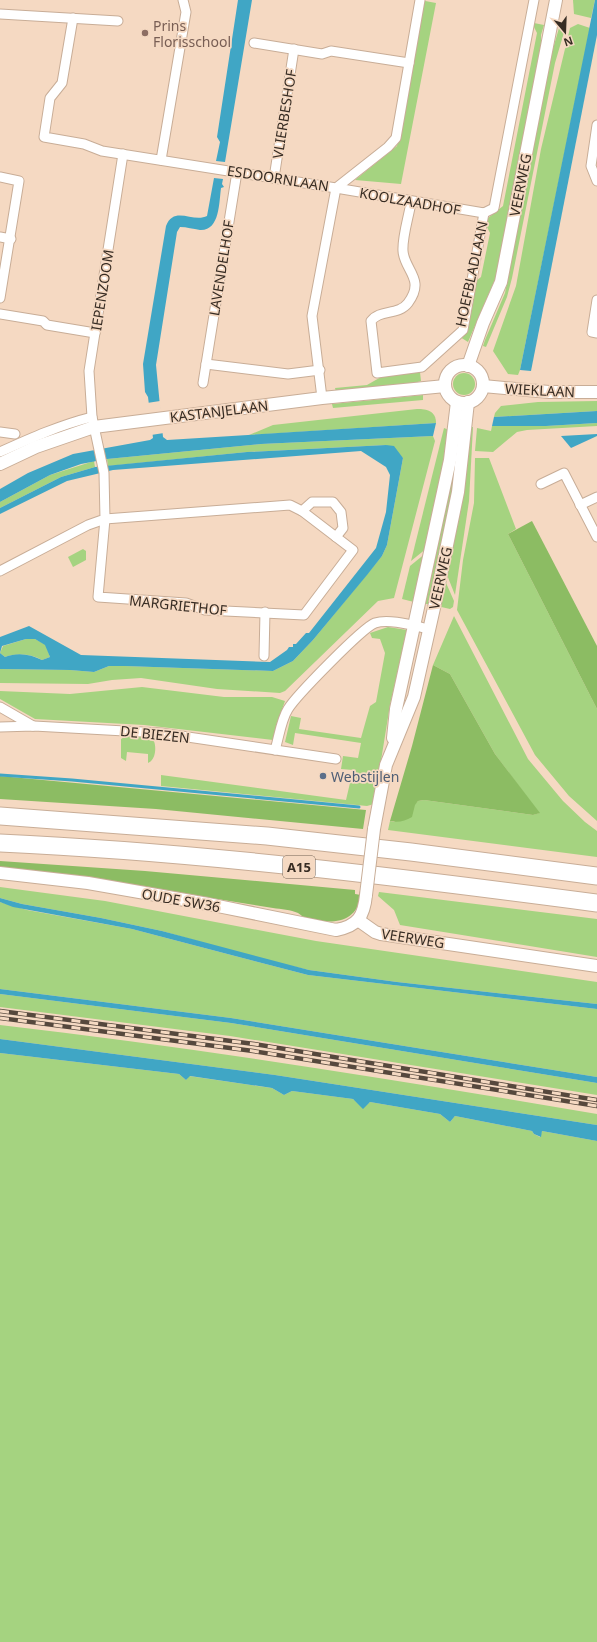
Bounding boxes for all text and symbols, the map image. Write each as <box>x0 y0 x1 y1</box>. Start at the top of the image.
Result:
north arrow <box>545 12 585 52</box>
place label: Prins Florisschool <box>153 16 231 51</box>
marker: Prins Florisschool <box>140 28 150 38</box>
text: N <box>562 33 575 50</box>
street label: VLIERBESHOF <box>268 68 300 160</box>
street label: VEERWEG <box>505 152 535 218</box>
street label: ESDOORNLAAN <box>226 161 330 195</box>
street label: KOOLZAADHOF <box>358 183 462 219</box>
street label: LAVENDELHOF <box>204 219 238 317</box>
street label: HOEFBLADLAAN <box>450 219 492 329</box>
street label: IEPENZOOM <box>86 248 118 332</box>
street label: WIEKLAAN <box>505 379 575 401</box>
street label: KASTANJELAAN <box>169 396 269 426</box>
street label: VEERWEG <box>424 545 456 611</box>
street label: MARGRIETHOF <box>128 590 228 620</box>
street label: DE BIEZEN <box>119 721 191 747</box>
place label: Webstijlen <box>331 767 399 786</box>
marker: Webstijlen <box>318 771 328 781</box>
road number: A15 <box>283 856 315 878</box>
street label: OUDE SW36 <box>140 884 222 916</box>
street label: VEERWEG <box>380 924 446 952</box>

